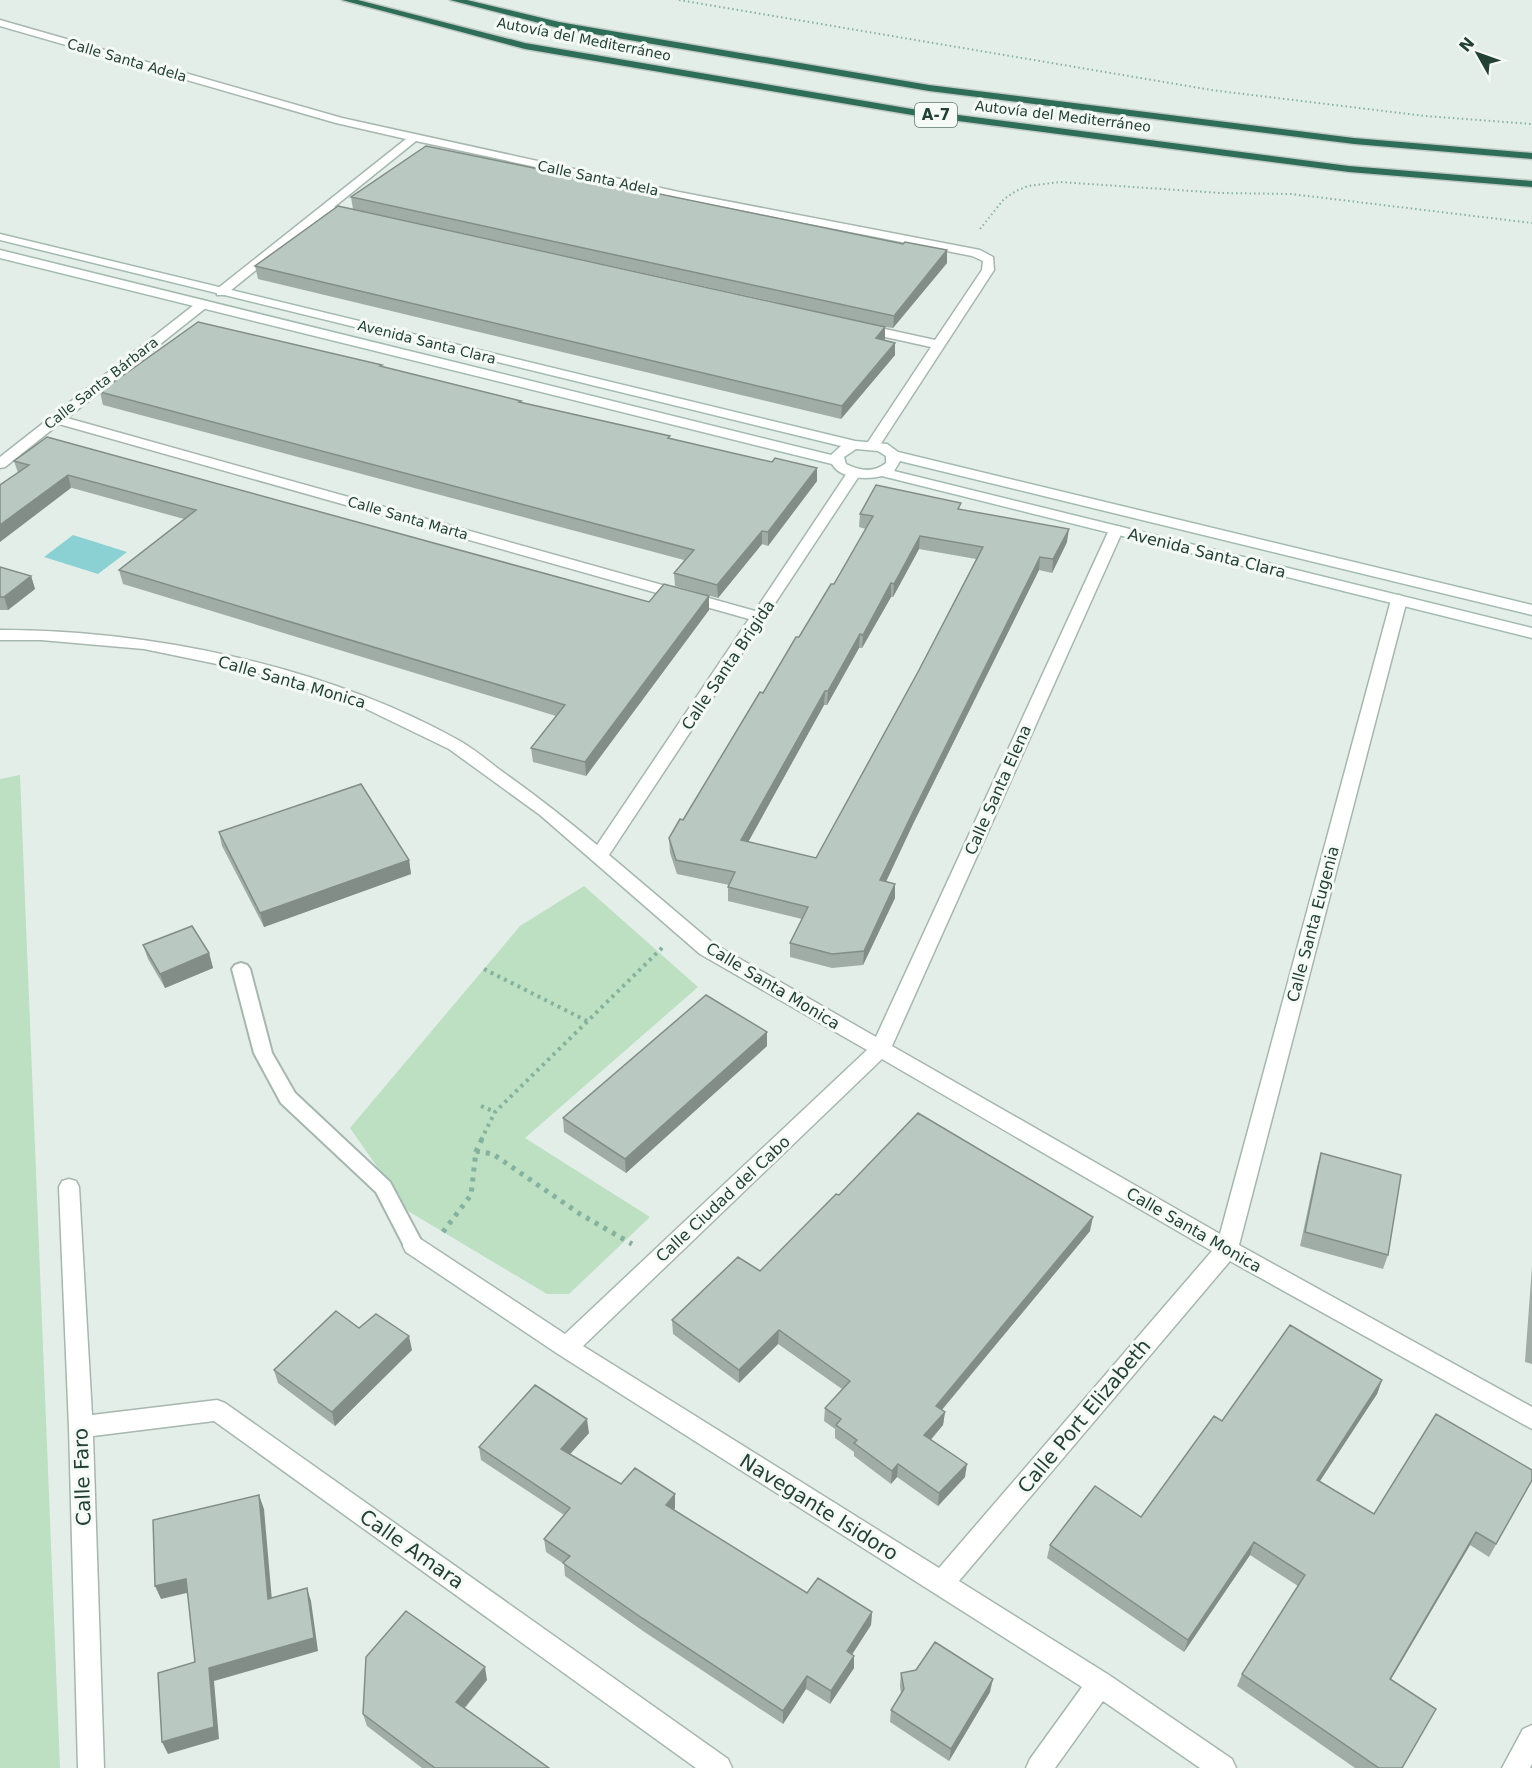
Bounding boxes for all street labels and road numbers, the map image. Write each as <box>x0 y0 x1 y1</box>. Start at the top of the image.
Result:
street label: Autovía del Mediterráneo <box>496 14 672 64</box>
street label: Calle Santa Adela <box>66 35 188 85</box>
street label: Autovía del Mediterráneo <box>974 97 1152 135</box>
road number: A-7 <box>915 103 957 127</box>
street label: Calle Santa Adela <box>536 157 660 199</box>
street label: Avenida Santa Clara <box>356 317 498 367</box>
street label: Calle Santa Bárbara <box>41 334 161 432</box>
street label: Calle Santa Marta <box>346 493 470 543</box>
street label: Avenida Santa Clara <box>1126 524 1288 582</box>
street label: Calle Santa Brigida <box>677 596 779 734</box>
street label: Calle Santa Monica <box>216 652 368 712</box>
street label: Calle Santa Elena <box>961 722 1035 858</box>
street label: Calle Santa Eugenia <box>1283 844 1343 1004</box>
street label: Calle Santa Monica <box>703 938 843 1034</box>
street label: Calle Ciudad del Cabo <box>652 1132 794 1266</box>
street label: Calle Santa Monica <box>1123 1184 1265 1276</box>
street label: Calle Port Elizabeth <box>1012 1334 1156 1498</box>
street label: Calle Faro <box>68 1428 96 1526</box>
street label: Navegante Isidoro <box>735 1449 903 1565</box>
street label: Calle Amara <box>355 1504 469 1594</box>

